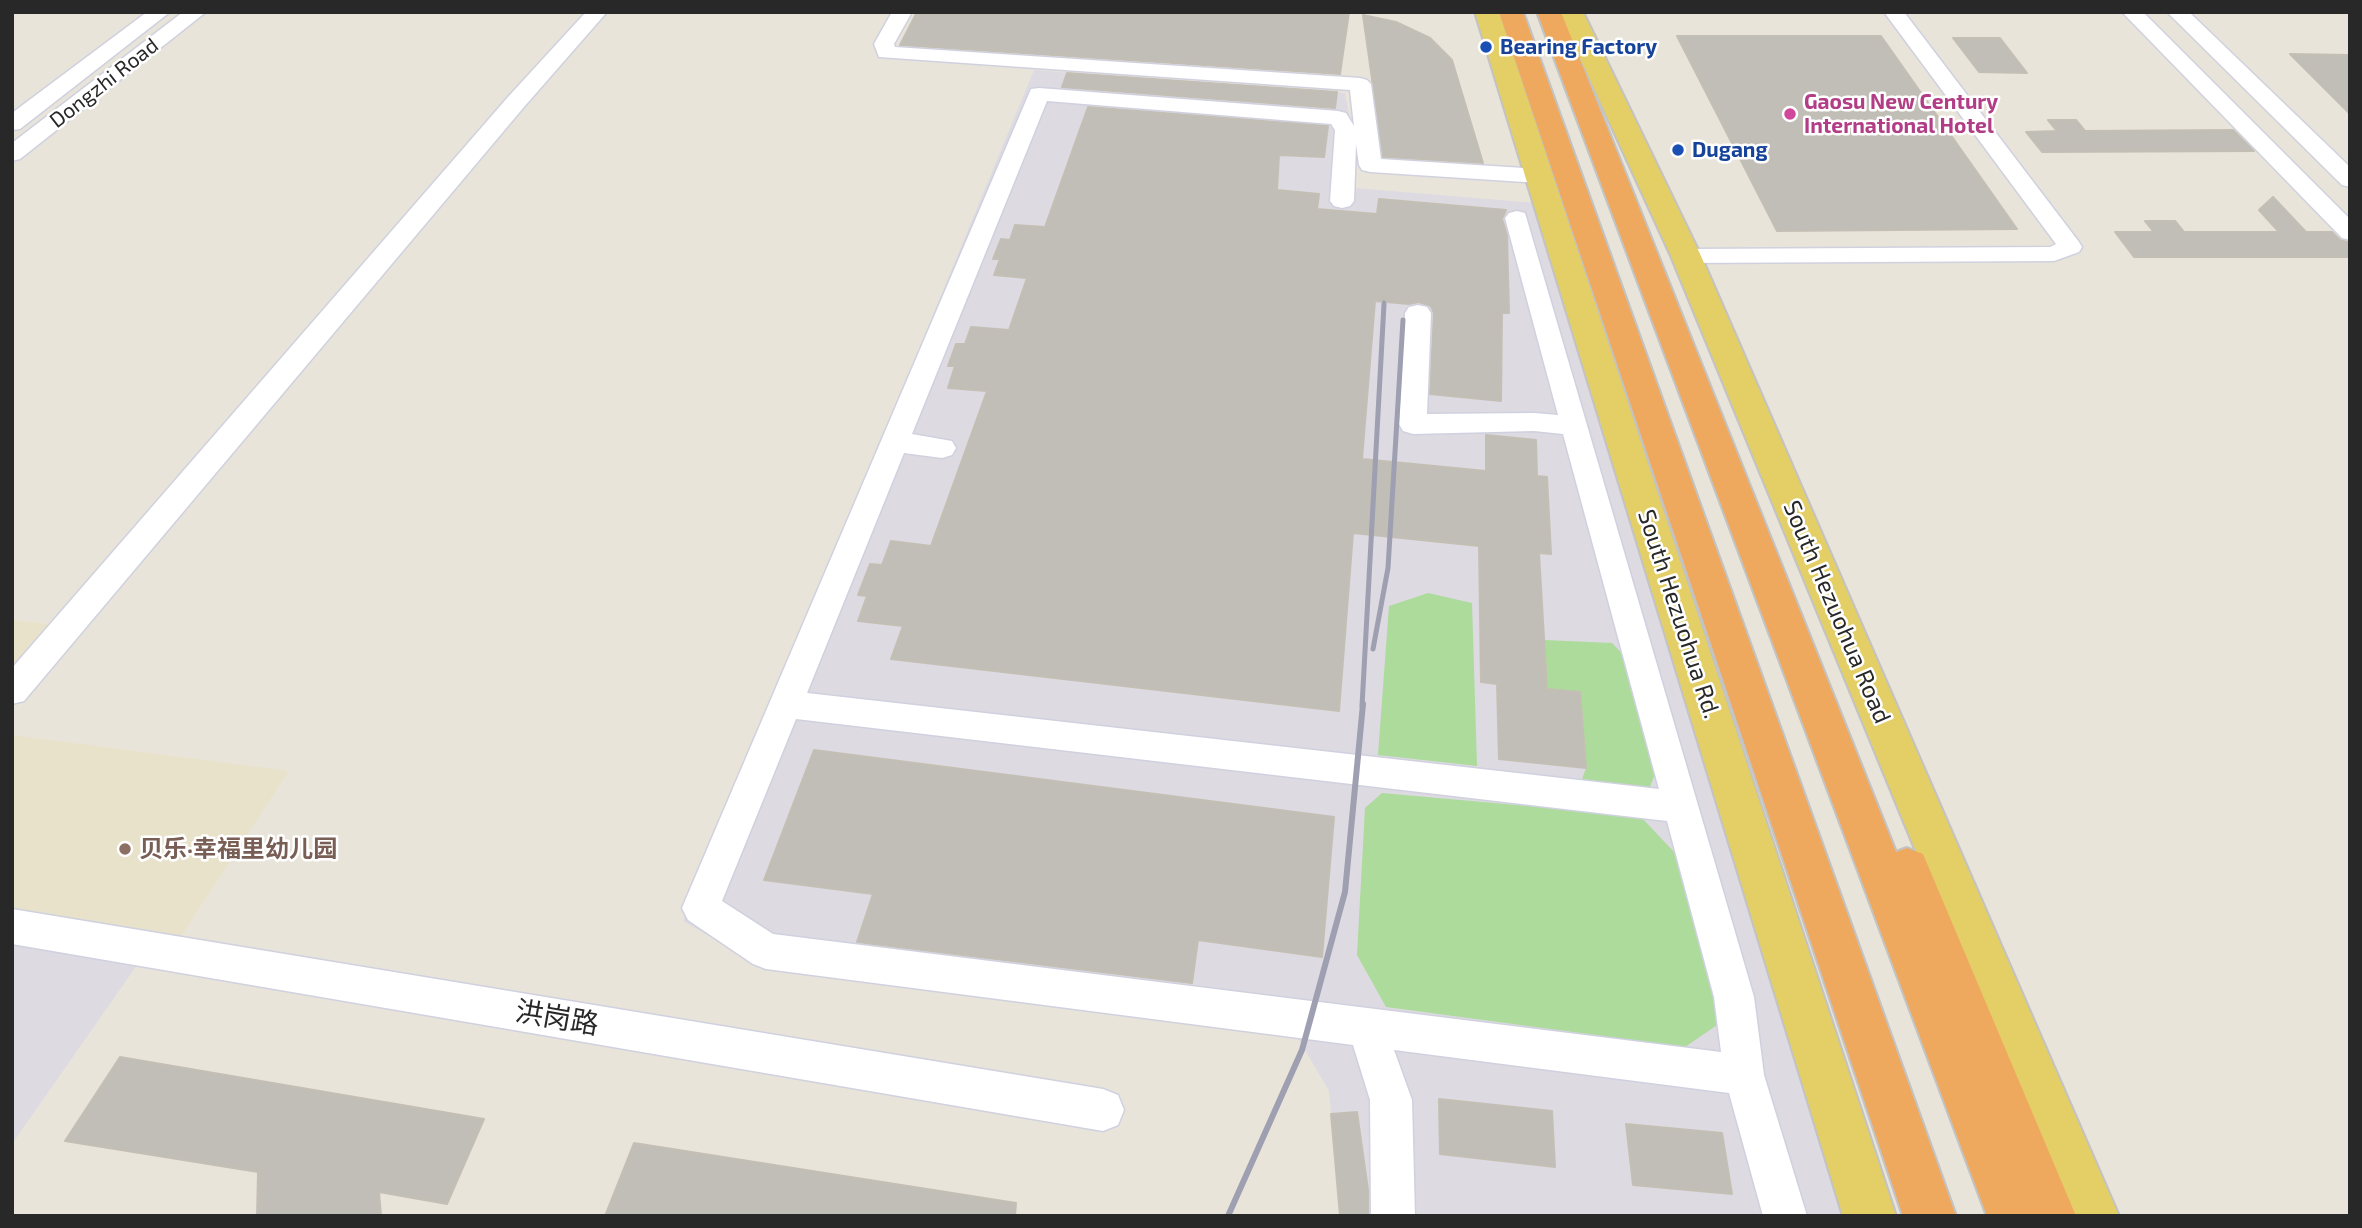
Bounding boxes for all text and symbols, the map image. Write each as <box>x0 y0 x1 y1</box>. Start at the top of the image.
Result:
street label: Dongzhi Road <box>45 33 163 133</box>
place label: Bearing Factory <box>1500 34 1657 60</box>
marker: Bearing Factory <box>1478 39 1494 55</box>
place label: Gaosu New Century International Hotel <box>1804 89 1998 139</box>
marker: Gaosu New Century International Hotel <box>1782 106 1798 122</box>
place label: Dugang <box>1692 137 1768 163</box>
marker: Dugang <box>1670 142 1686 158</box>
street label: South Hezuohua Road <box>1777 496 1897 728</box>
street label: South Hezuohua Rd. <box>1632 506 1726 722</box>
place label: 贝乐·幸福里幼儿园 <box>139 835 337 863</box>
marker: 贝乐·幸福里幼儿园 <box>117 841 133 857</box>
street label: 洪岗路 <box>513 994 601 1042</box>

